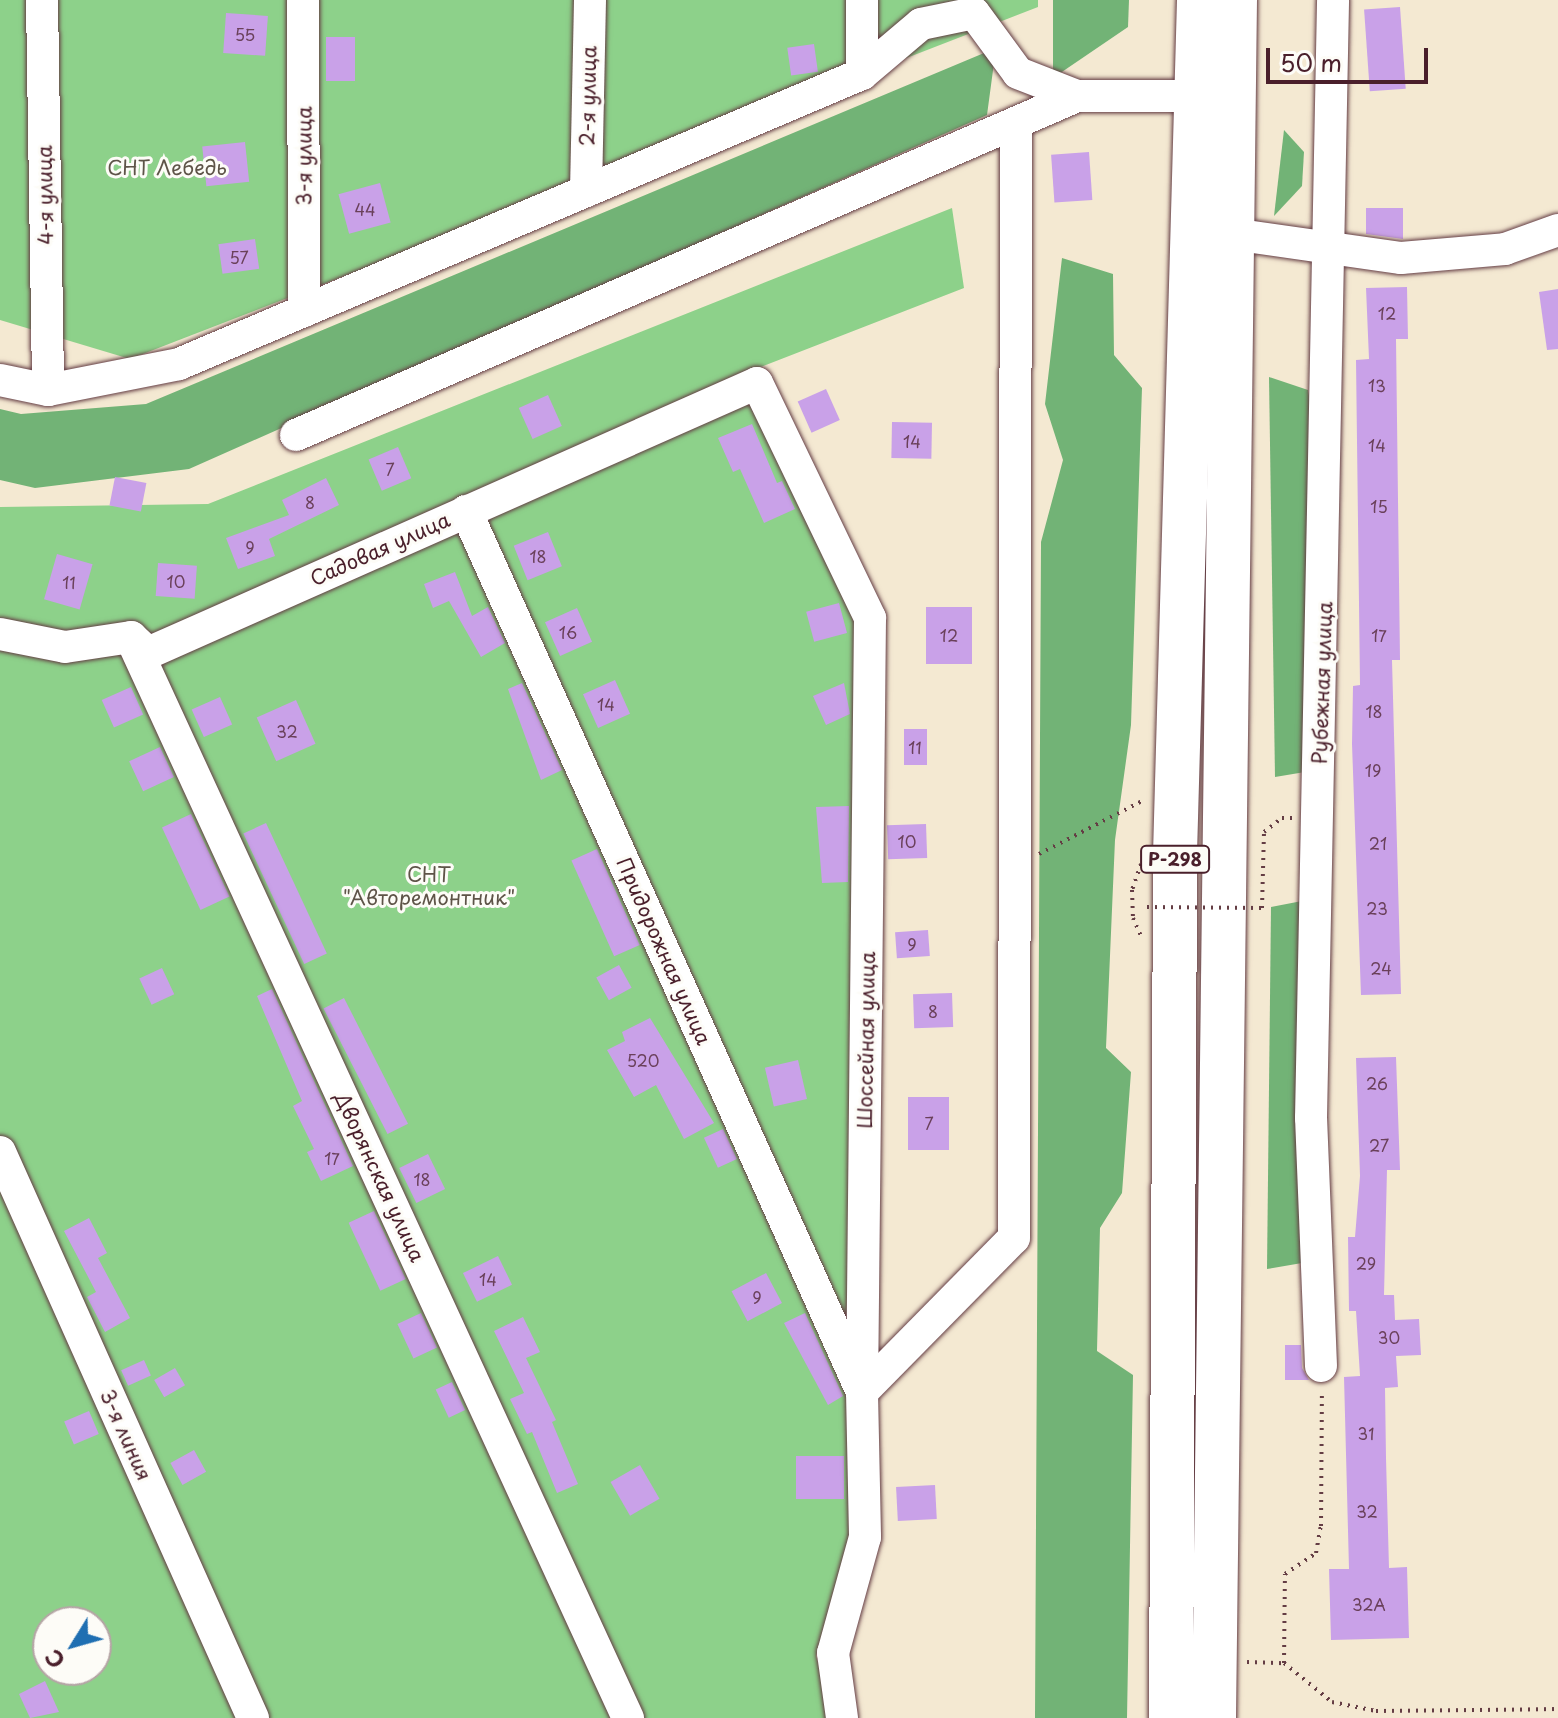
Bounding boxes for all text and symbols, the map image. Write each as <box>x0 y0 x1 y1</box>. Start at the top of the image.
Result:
house number: 55 <box>235 24 255 44</box>
scale bar <box>1270 32 1432 82</box>
text: 50 m <box>1280 44 1342 80</box>
street label: 2-я улица <box>575 45 601 147</box>
street label: 3-я улица <box>292 106 316 206</box>
street label: 4-я улица <box>32 145 58 245</box>
park label: СНТ Лебедь <box>106 155 228 179</box>
house number: 44 <box>354 199 376 219</box>
house number: 57 <box>229 247 249 267</box>
house number: 12 <box>1378 303 1396 323</box>
house number: 13 <box>1368 375 1386 395</box>
house number: 14 <box>903 431 921 451</box>
house number: 14 <box>1368 435 1386 455</box>
house number: 7 <box>385 459 395 479</box>
house number: 8 <box>305 492 315 512</box>
house number: 15 <box>1370 496 1388 516</box>
street label: Садовая улица <box>306 507 454 591</box>
house number: 9 <box>245 537 255 557</box>
house number: 18 <box>529 546 547 566</box>
house number: 10 <box>167 571 185 591</box>
house number: 11 <box>62 572 76 592</box>
street label: Рубежная улица <box>1307 601 1337 765</box>
house number: 16 <box>559 622 577 642</box>
house number: 12 <box>940 625 958 645</box>
house number: 17 <box>1371 625 1387 645</box>
house number: 14 <box>597 694 615 714</box>
house number: 18 <box>1365 701 1383 721</box>
house number: 32 <box>276 721 298 741</box>
house number: 11 <box>908 737 922 757</box>
house number: 19 <box>1365 760 1381 780</box>
house number: 10 <box>898 831 916 851</box>
house number: 21 <box>1369 833 1387 853</box>
road number: Р-298 <box>1139 845 1211 873</box>
street label: Придорожная улица <box>612 853 716 1049</box>
park label: СНТ "Авторемонтник" <box>343 863 515 910</box>
house number: 23 <box>1366 898 1388 918</box>
house number: 9 <box>907 934 917 954</box>
street label: Шоссейная улица <box>852 951 880 1129</box>
house number: 24 <box>1370 958 1392 978</box>
house number: 8 <box>928 1001 938 1021</box>
house number: 520 <box>627 1050 659 1070</box>
house number: 26 <box>1366 1073 1388 1093</box>
street label: Дворянская улица <box>330 1088 430 1266</box>
house number: 7 <box>924 1113 934 1133</box>
house number: 27 <box>1369 1135 1389 1155</box>
house number: 17 <box>324 1148 340 1168</box>
house number: 18 <box>413 1169 431 1189</box>
house number: 29 <box>1356 1253 1376 1273</box>
house number: 14 <box>479 1269 497 1289</box>
house number: 9 <box>752 1287 762 1307</box>
house number: 30 <box>1378 1327 1400 1347</box>
street label: 3-я линия <box>95 1386 157 1484</box>
house number: 31 <box>1358 1423 1374 1443</box>
house number: 32 <box>1356 1501 1378 1521</box>
house number: 32А <box>1352 1594 1386 1614</box>
north arrow <box>32 1606 112 1686</box>
text: С <box>36 1643 72 1676</box>

